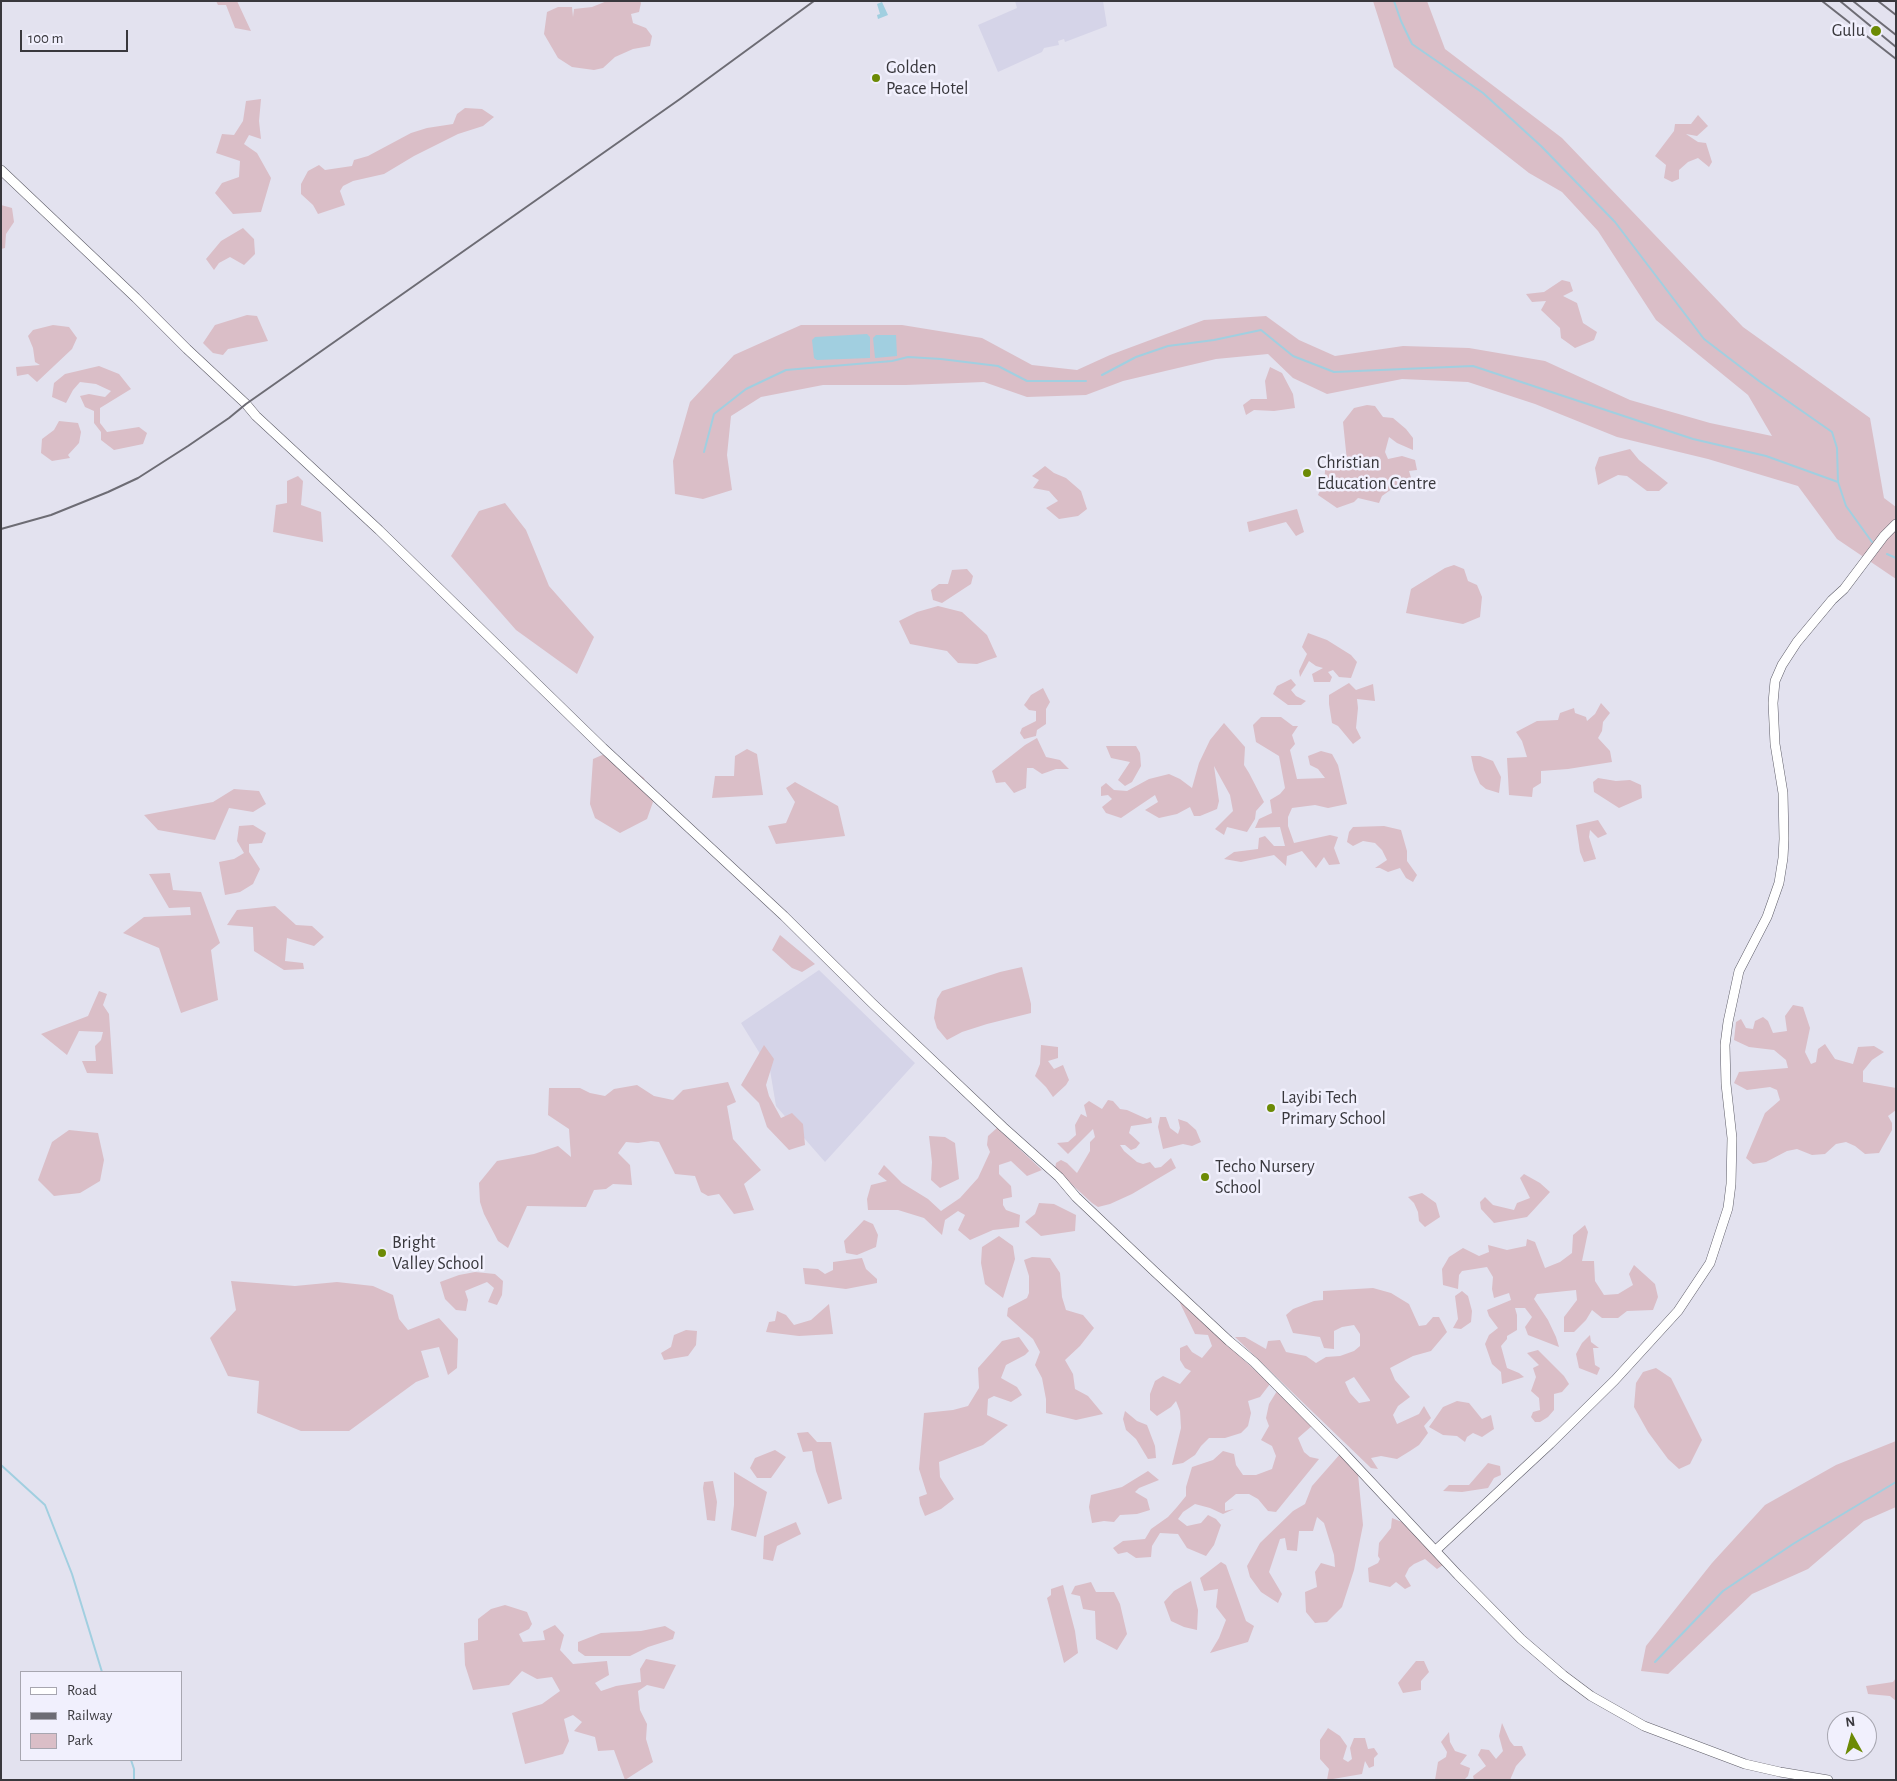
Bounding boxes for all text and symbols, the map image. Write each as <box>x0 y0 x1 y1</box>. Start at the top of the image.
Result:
scale bar <box>22 20 130 52</box>
place label: Gulu <box>1832 20 1865 42</box>
marker: Gulu <box>1869 24 1883 38</box>
text: 100 m <box>28 31 63 46</box>
place label: Golden Peace Hotel <box>886 57 968 100</box>
marker: Golden Peace Hotel <box>870 72 882 84</box>
place label: Christian Education Centre <box>1317 452 1436 494</box>
marker: Christian Education Centre <box>1301 467 1313 479</box>
place label: Layibi Tech Primary School <box>1281 1087 1386 1130</box>
marker: Layibi Tech Primary School <box>1265 1102 1277 1114</box>
place label: Techo Nursery School <box>1215 1156 1315 1198</box>
marker: Techo Nursery School <box>1199 1171 1211 1183</box>
place label: Bright Valley School <box>392 1232 484 1274</box>
marker: Bright Valley School <box>376 1247 388 1259</box>
legend <box>20 1671 182 1761</box>
text: Road <box>67 1683 97 1698</box>
text: Railway <box>67 1708 112 1723</box>
north arrow <box>1827 1711 1877 1761</box>
text: N <box>1845 1715 1856 1730</box>
text: Park <box>67 1733 93 1748</box>

